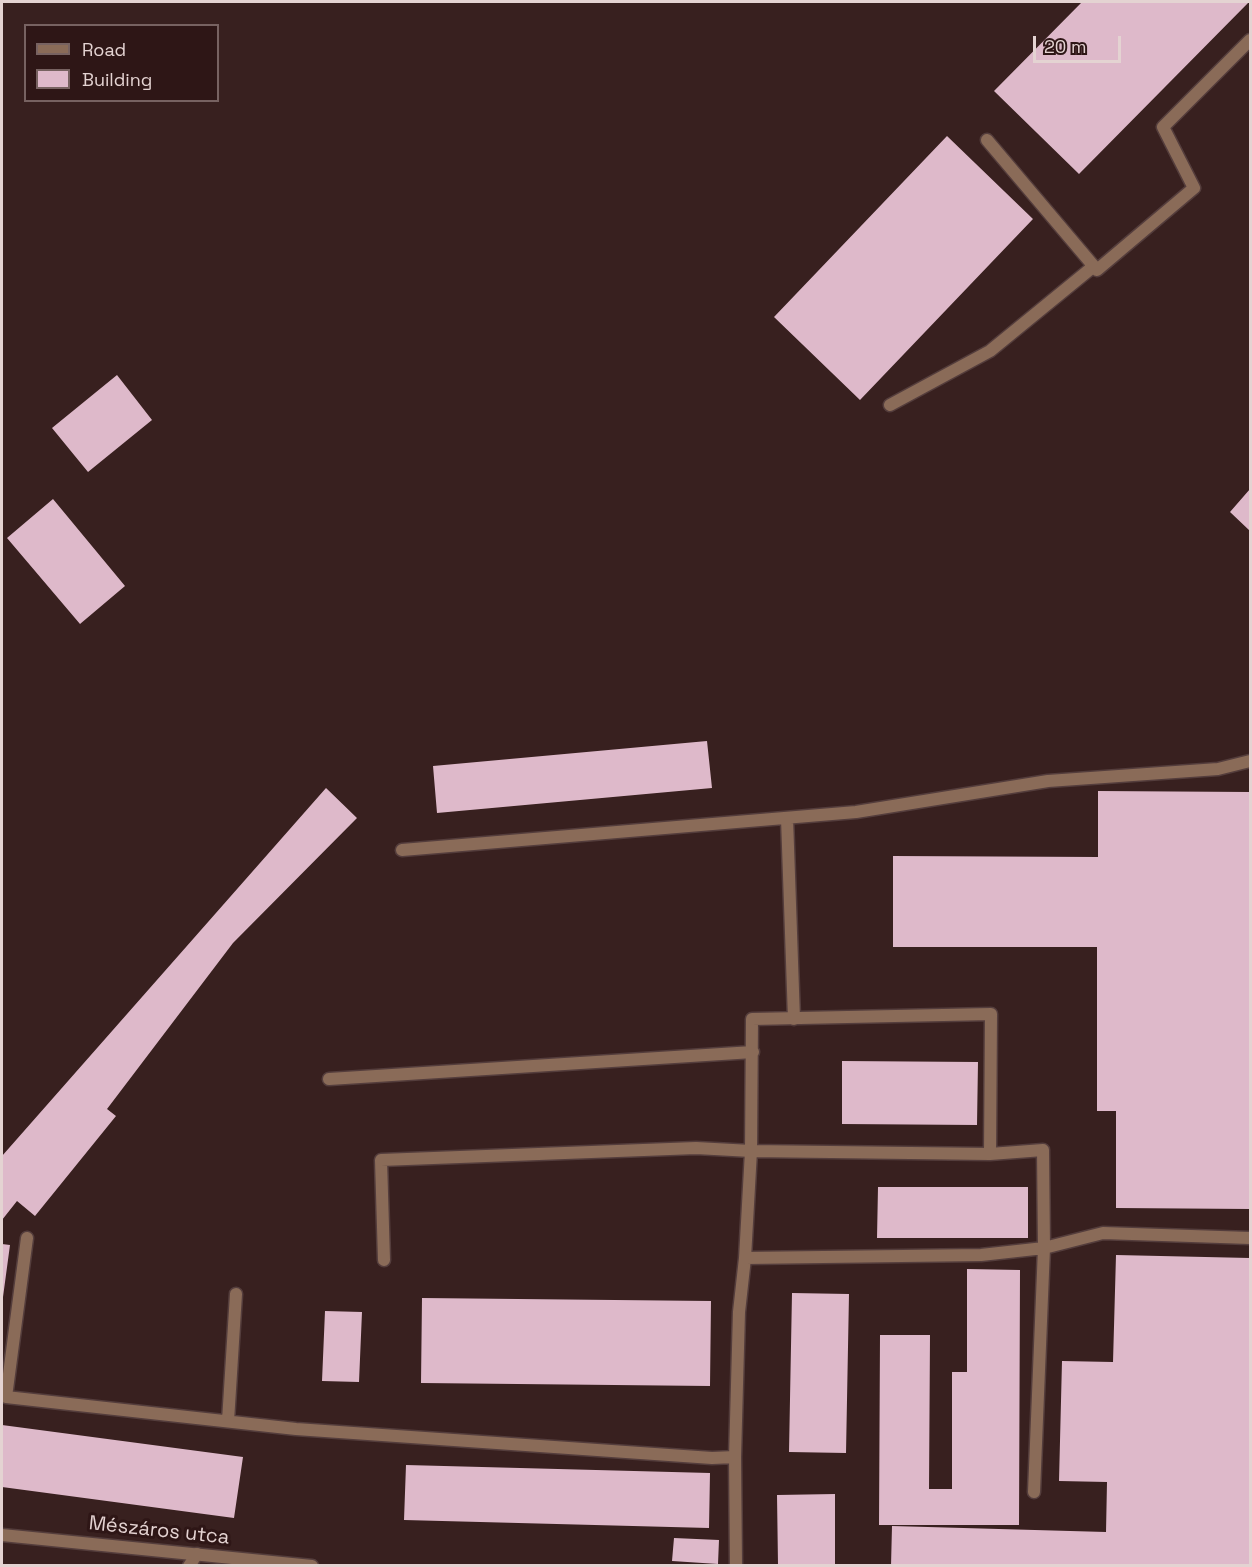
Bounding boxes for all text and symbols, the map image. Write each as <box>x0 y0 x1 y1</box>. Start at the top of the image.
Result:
legend <box>24 24 219 102</box>
scale bar <box>1036 24 1124 62</box>
text: 20 m <box>1044 35 1087 58</box>
text: Road <box>82 38 126 61</box>
text: Building <box>82 68 152 91</box>
street label: Mészáros utca <box>87 1512 231 1550</box>

